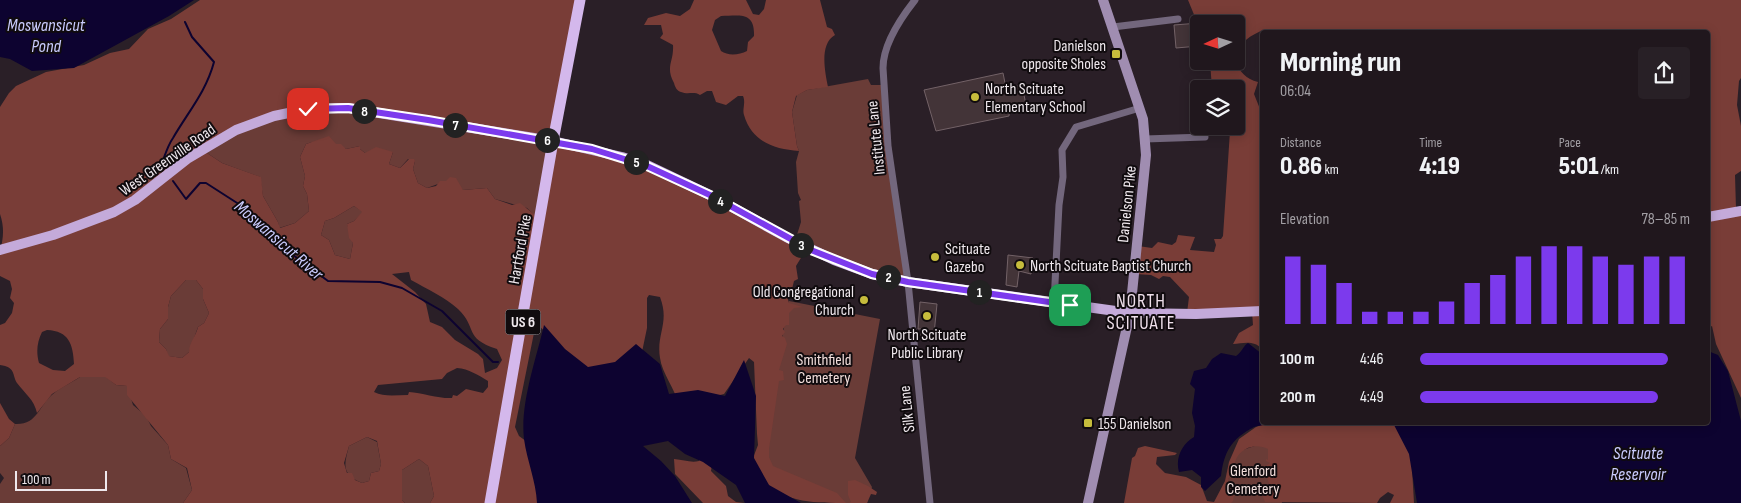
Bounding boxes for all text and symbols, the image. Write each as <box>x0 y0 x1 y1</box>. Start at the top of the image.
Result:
water label: Moswansicut Pond <box>7 15 86 57</box>
north arrow <box>1190 15 1245 70</box>
map controls <box>1190 15 1245 135</box>
place label: Danielson opposite Sholes <box>1022 37 1106 74</box>
text: Morning run <box>1280 46 1401 79</box>
button: share <box>1638 47 1690 99</box>
marker: Danielson opposite Sholes <box>1110 48 1122 60</box>
place label: North Scituate Elementary School <box>985 80 1085 117</box>
button: layers <box>1190 80 1245 135</box>
text: 06:04 <box>1280 82 1311 101</box>
pin <box>287 88 329 130</box>
marker: North Scituate Elementary School <box>969 91 981 103</box>
icon: check <box>294 95 322 123</box>
pin: 8 <box>352 98 376 124</box>
street label: Institute Lane <box>863 100 890 176</box>
text: 8 <box>361 103 368 120</box>
pin: 7 <box>442 112 468 138</box>
text: 7 <box>452 117 459 134</box>
street label: West Greenville Road <box>116 120 219 200</box>
pin: 6 <box>534 128 560 152</box>
text: 6 <box>544 132 551 149</box>
text: Distance <box>1280 134 1321 151</box>
text: Time <box>1419 134 1442 151</box>
text: Pace <box>1559 134 1581 151</box>
pin: 5 <box>624 150 648 174</box>
text: 0.86 <box>1280 151 1322 182</box>
text: 4:19 <box>1419 151 1460 182</box>
text: 5:01 <box>1559 151 1599 182</box>
text: 5 <box>633 154 640 171</box>
text: km <box>1322 161 1339 178</box>
text: /km <box>1599 161 1619 178</box>
street label: Danielson Pike <box>1114 165 1141 243</box>
pin: 4 <box>708 188 732 214</box>
text: 4 <box>717 193 724 210</box>
water label: Moswansicut River <box>230 196 328 285</box>
text: Elevation <box>1280 210 1329 229</box>
text: 78–85 m <box>1642 210 1690 229</box>
street label: Hartford Pike <box>505 213 536 286</box>
pin: 3 <box>788 232 814 258</box>
text: 3 <box>798 237 805 254</box>
place label: Scituate Gazebo <box>945 240 990 277</box>
marker: Scituate Gazebo <box>929 251 941 263</box>
place label: North Scituate Baptist Church <box>1030 257 1191 276</box>
marker: North Scituate Baptist Church <box>1014 259 1026 271</box>
pin: 2 <box>876 264 900 290</box>
text: 2 <box>885 269 892 286</box>
pin: 1 <box>966 280 992 304</box>
place label: Old Congregational Church <box>753 283 854 320</box>
text: 1 <box>977 284 982 301</box>
pin <box>1049 284 1091 326</box>
district label: NORTH SCITUATE <box>1106 290 1176 335</box>
icon: arrive <box>1056 291 1084 319</box>
marker: Old Congregational Church <box>858 294 870 306</box>
road number: US 6 <box>506 310 540 334</box>
marker: North Scituate Public Library <box>921 310 933 322</box>
place label: North Scituate Public Library <box>888 326 967 363</box>
text: 100 m <box>1280 350 1315 369</box>
text: 4:46 <box>1360 350 1383 369</box>
park label: Smithfield Cemetery <box>797 351 851 388</box>
street label: Silk Lane <box>896 385 919 433</box>
text: 200 m <box>1280 388 1315 407</box>
text: 4:49 <box>1360 388 1384 407</box>
place label: 155 Danielson <box>1098 415 1171 434</box>
marker: 155 Danielson <box>1082 417 1094 429</box>
water label: Scituate Reservoir <box>1610 443 1667 485</box>
park label: Glenford Cemetery <box>1227 462 1279 499</box>
scale bar <box>15 468 108 491</box>
text: 100 m <box>22 471 51 488</box>

